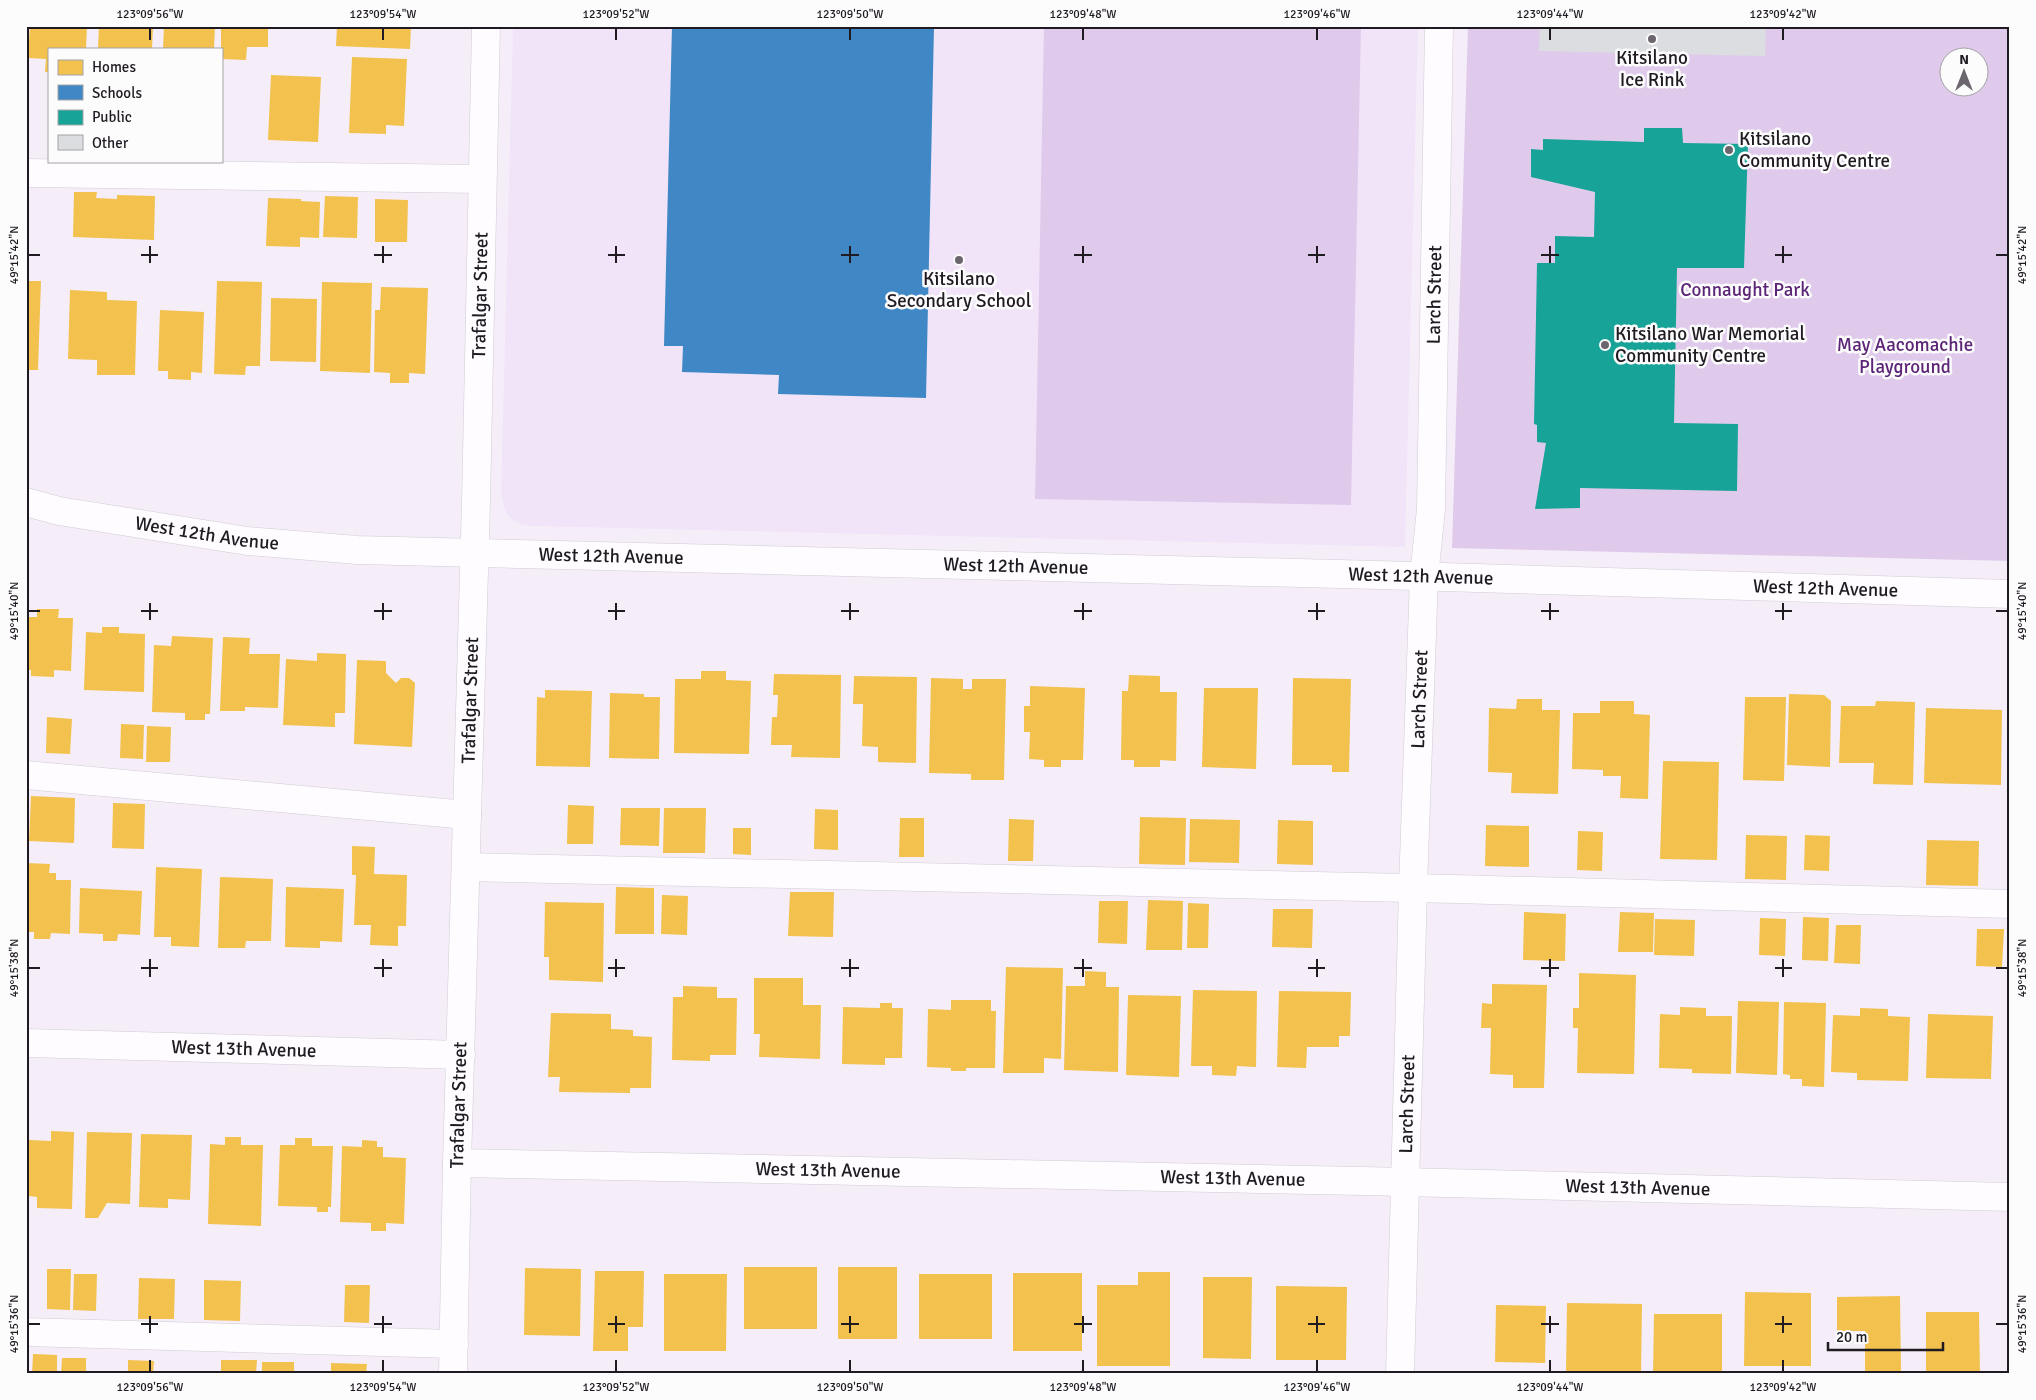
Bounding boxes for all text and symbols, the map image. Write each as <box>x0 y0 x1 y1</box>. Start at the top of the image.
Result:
text: 123°09'56"W <box>116 7 184 22</box>
text: 123°09'54"W <box>349 7 417 22</box>
text: 123°09'52"W <box>582 7 650 22</box>
text: 123°09'50"W <box>816 7 884 22</box>
text: 123°09'48"W <box>1049 7 1117 22</box>
text: 123°09'46"W <box>1283 7 1351 22</box>
text: 123°09'44"W <box>1516 7 1584 22</box>
text: 123°09'42"W <box>1749 7 1817 22</box>
marker: Kitsilano Ice Rink <box>1646 33 1658 45</box>
place label: Kitsilano Ice Rink <box>1616 46 1688 92</box>
legend <box>48 48 222 162</box>
north arrow <box>1938 48 1988 98</box>
text: N <box>1959 51 1969 68</box>
text: Homes <box>92 58 136 76</box>
text: Schools <box>92 84 143 102</box>
text: Public <box>92 108 132 126</box>
place label: Kitsilano Community Centre <box>1739 127 1890 173</box>
text: Other <box>92 134 129 152</box>
marker: Kitsilano Community Centre <box>1723 144 1735 156</box>
text: 49°15'42"N <box>7 226 22 284</box>
text: 49°15'42"N <box>2015 226 2030 284</box>
street label: Trafalgar Street <box>467 231 494 359</box>
street label: Larch Street <box>1422 245 1447 344</box>
marker: Kitsilano Secondary School <box>953 254 965 266</box>
place label: Kitsilano Secondary School <box>887 267 1031 313</box>
park label: Connaught Park <box>1680 278 1810 302</box>
place label: Kitsilano War Memorial Community Centre <box>1615 322 1805 368</box>
park label: May Aacomachie Playground <box>1837 333 1973 379</box>
marker: Kitsilano War Memorial Community Centre <box>1599 339 1611 351</box>
street label: West 12th Avenue <box>133 511 280 556</box>
street label: West 12th Avenue <box>538 542 684 570</box>
street label: West 12th Avenue <box>943 552 1089 580</box>
street label: West 12th Avenue <box>1348 562 1494 590</box>
street label: West 12th Avenue <box>1753 574 1899 603</box>
text: 49°15'40"N <box>7 582 22 640</box>
text: 49°15'40"N <box>2015 582 2030 640</box>
street label: Trafalgar Street <box>456 636 484 764</box>
street label: Larch Street <box>1406 649 1433 749</box>
text: 49°15'38"N <box>7 939 22 997</box>
text: 49°15'38"N <box>2015 939 2030 997</box>
street label: West 13th Avenue <box>171 1035 317 1063</box>
street label: Trafalgar Street <box>445 1041 472 1169</box>
street label: Larch Street <box>1394 1054 1421 1154</box>
street label: West 13th Avenue <box>755 1157 901 1184</box>
street label: West 13th Avenue <box>1160 1165 1306 1192</box>
street label: West 13th Avenue <box>1565 1174 1711 1202</box>
text: 49°15'36"N <box>7 1295 22 1353</box>
text: 49°15'36"N <box>2015 1295 2030 1353</box>
scale bar <box>1828 1320 1944 1352</box>
text: 20 m <box>1836 1328 1867 1346</box>
text: 123°09'56"W <box>116 1380 184 1395</box>
text: 123°09'54"W <box>349 1380 417 1395</box>
text: 123°09'52"W <box>582 1380 650 1395</box>
text: 123°09'50"W <box>816 1380 884 1395</box>
text: 123°09'48"W <box>1049 1380 1117 1395</box>
text: 123°09'46"W <box>1283 1380 1351 1395</box>
text: 123°09'44"W <box>1516 1380 1584 1395</box>
text: 123°09'42"W <box>1749 1380 1817 1395</box>

